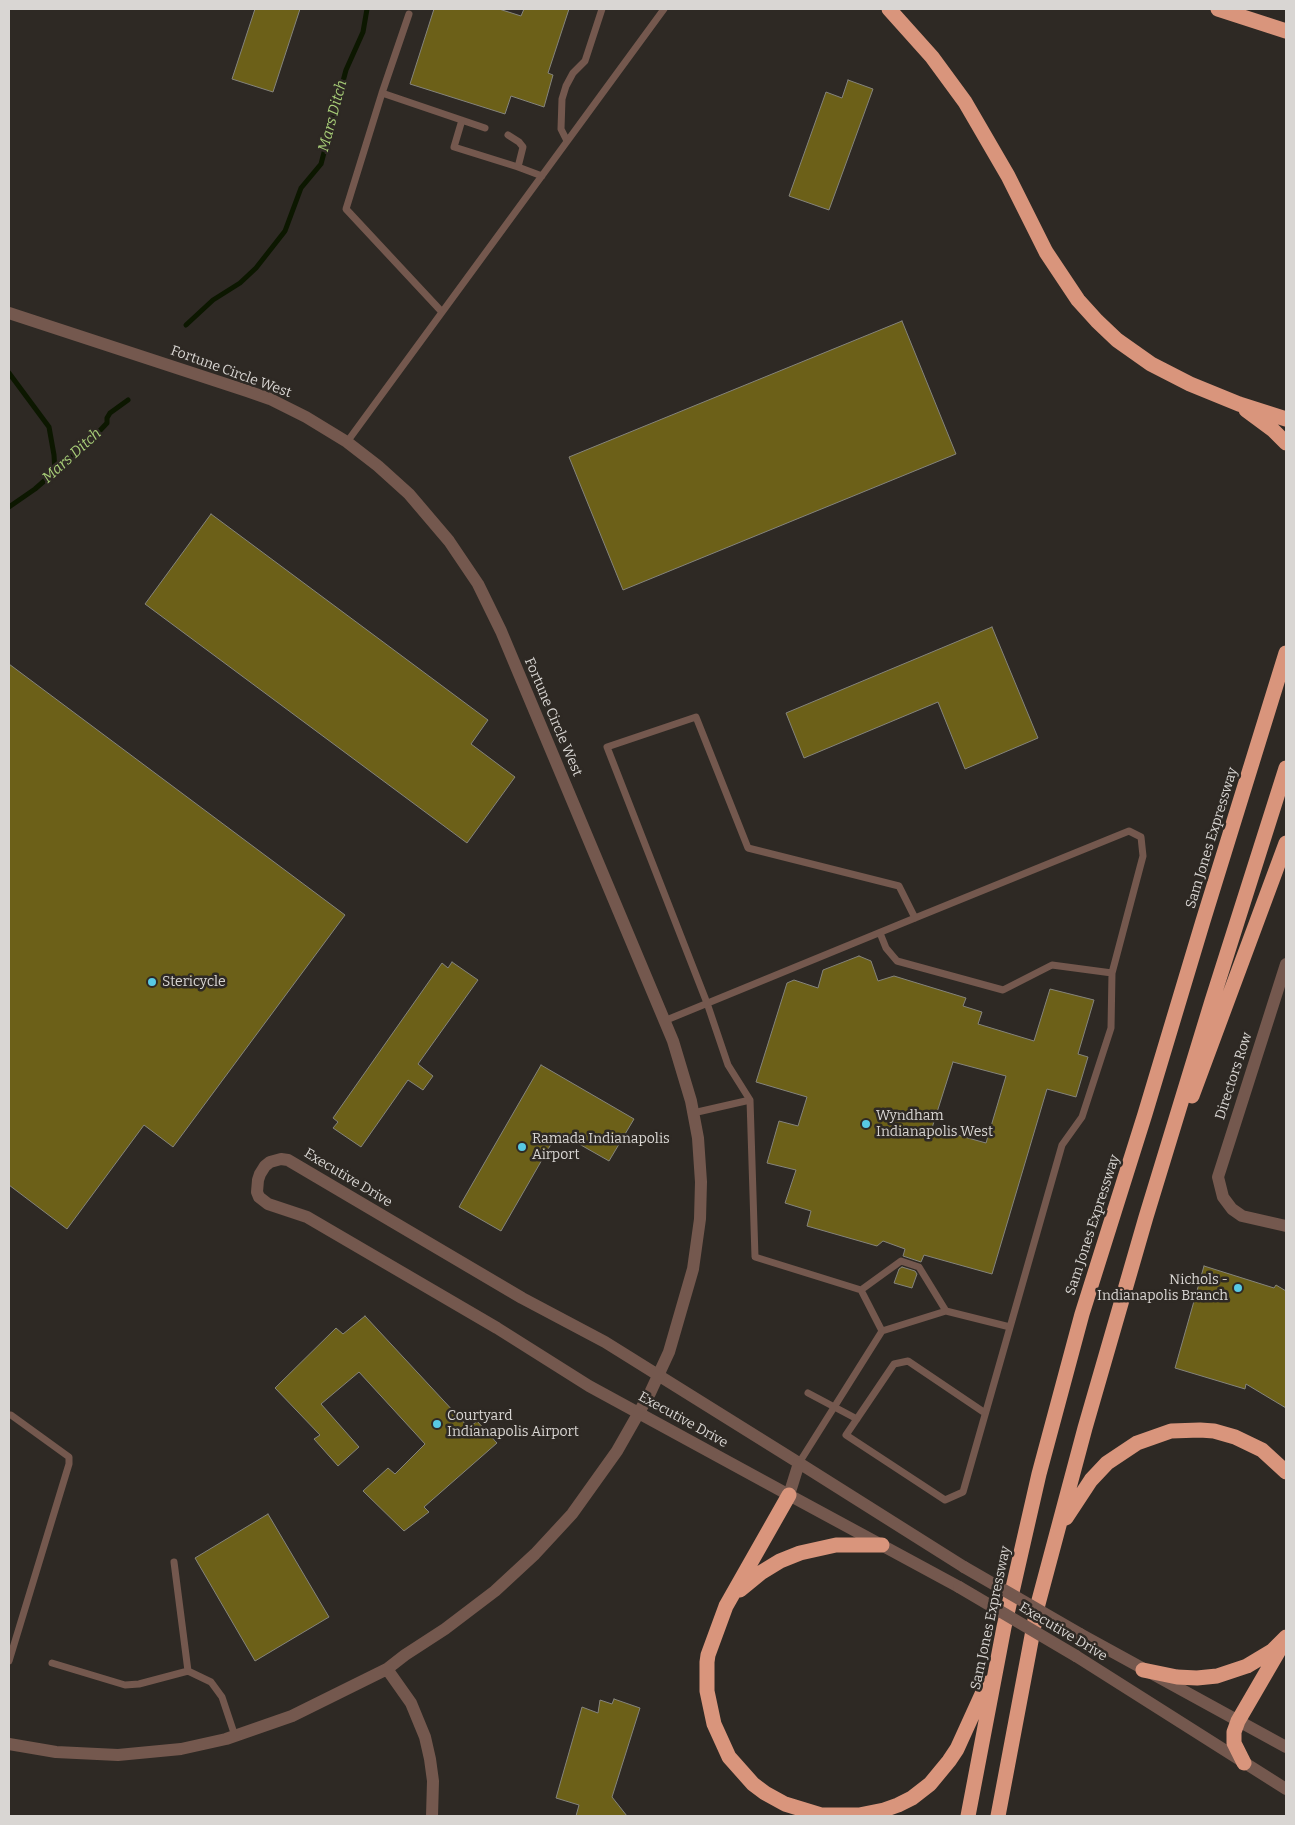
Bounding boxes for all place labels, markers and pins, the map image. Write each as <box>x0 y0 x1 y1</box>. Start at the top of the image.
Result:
place label: Stericycle <box>162 974 226 990</box>
marker: Stericycle <box>146 976 158 988</box>
place label: Wyndham Indianapolis West <box>876 1108 993 1140</box>
marker: Wyndham Indianapolis West <box>860 1118 872 1130</box>
place label: Ramada Indianapolis Airport <box>532 1131 670 1164</box>
marker: Ramada Indianapolis Airport <box>516 1141 528 1153</box>
place label: Nichols - Indianapolis Branch <box>1097 1272 1228 1304</box>
marker: Nichols - Indianapolis Branch <box>1232 1282 1244 1294</box>
place label: Courtyard Indianapolis Airport <box>447 1408 579 1440</box>
marker: Courtyard Indianapolis Airport <box>431 1418 443 1430</box>

